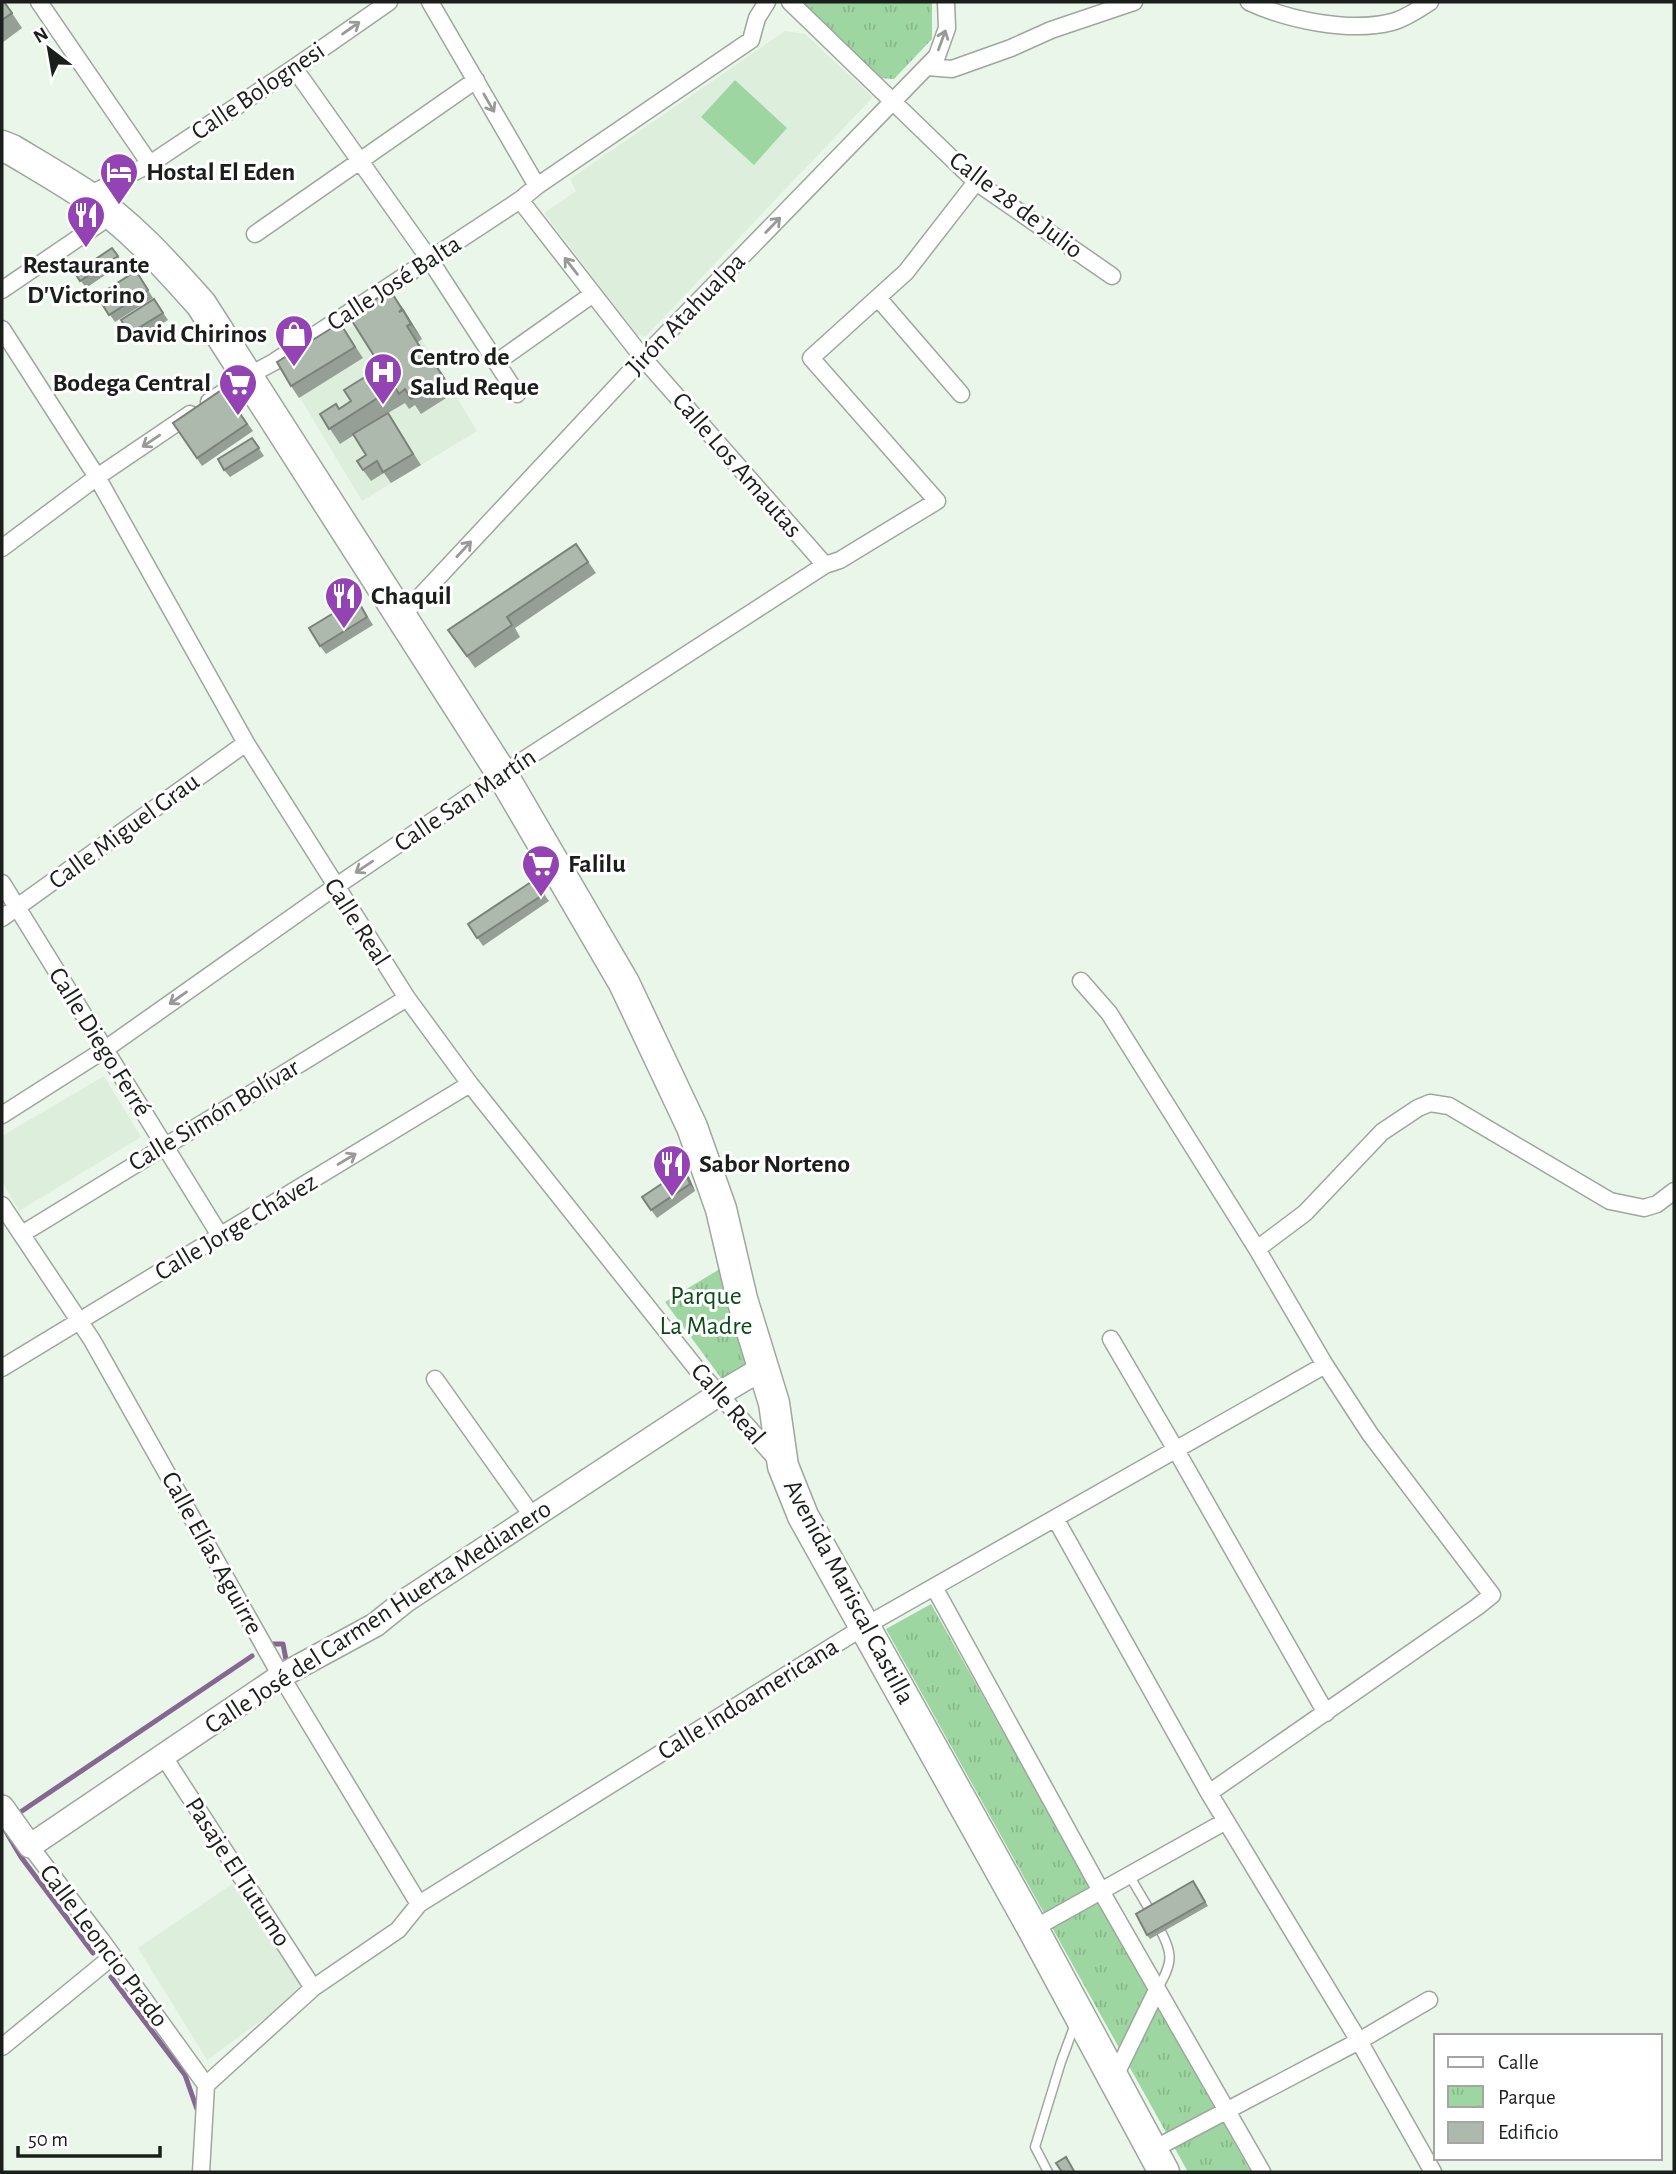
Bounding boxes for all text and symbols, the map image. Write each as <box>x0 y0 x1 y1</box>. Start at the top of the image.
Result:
north arrow <box>14 14 84 84</box>
one-way arrow <box>341 21 360 35</box>
text: N <box>30 24 52 47</box>
one-way arrow <box>937 30 950 52</box>
street label: Calle Bolognesi <box>187 37 329 145</box>
one-way arrow <box>483 92 496 113</box>
street label: Calle 28 de Julio <box>945 147 1087 263</box>
hotel icon: Hostal El Eden <box>98 151 140 206</box>
place label: Hostal El Eden <box>146 159 295 185</box>
restaurant icon: Restaurante D'Victorino <box>65 194 107 249</box>
one-way arrow <box>764 217 781 234</box>
street label: Calle José Balta <box>323 230 465 336</box>
street label: Jirón Atahualpa <box>622 248 750 380</box>
place label: Restaurante D'Victorino <box>22 252 150 308</box>
one-way arrow <box>564 257 579 275</box>
shop icon: David Chirinos <box>273 313 315 368</box>
place label: David Chirinos <box>115 321 267 347</box>
place label: Centro de Salud Reque <box>410 344 539 400</box>
hospital icon: Centro de Salud Reque <box>362 351 404 406</box>
supermarket icon: Bodega Central <box>217 362 259 417</box>
place label: Bodega Central <box>52 370 211 396</box>
street label: Calle Los Amautas <box>667 388 807 542</box>
one-way arrow <box>141 434 161 448</box>
one-way arrow <box>455 541 472 559</box>
restaurant icon: Chaquil <box>323 575 365 630</box>
place label: Chaquil <box>371 583 452 609</box>
street label: Calle San Martín <box>390 743 540 857</box>
street label: Calle Miguel Grau <box>44 768 204 894</box>
supermarket icon: Falilu <box>520 843 562 898</box>
place label: Falilu <box>568 851 626 877</box>
one-way arrow <box>355 860 374 875</box>
street label: Calle Real <box>319 874 395 970</box>
street label: Calle Diego Ferré <box>44 963 156 1121</box>
one-way arrow <box>169 991 188 1005</box>
street label: Calle Simón Bolívar <box>124 1054 304 1176</box>
restaurant icon: Sabor Norteno <box>651 1143 693 1198</box>
place label: Sabor Norteno <box>699 1151 850 1177</box>
one-way arrow <box>337 1152 357 1166</box>
street label: Calle Jorge Chávez <box>150 1168 322 1286</box>
park label: Parque La Madre <box>659 1283 753 1339</box>
street label: Calle Real <box>686 1358 770 1450</box>
street label: Calle Elías Aguirre <box>157 1467 267 1639</box>
street label: Avenida Mariscal Castilla <box>779 1476 919 1708</box>
street label: Calle José del Carmen Huerta Medianero <box>200 1495 556 1739</box>
street label: Calle Indoamericana <box>653 1633 843 1765</box>
street label: Pasaje El Tutumo <box>180 1793 296 1951</box>
street label: Calle Leoncio Prado <box>35 1860 173 2032</box>
legend <box>1434 2034 1662 2160</box>
text: Calle <box>1498 2052 1539 2073</box>
text: Parque <box>1498 2087 1556 2108</box>
scale bar <box>18 2114 159 2158</box>
text: Edificio <box>1498 2122 1559 2143</box>
text: 50 m <box>28 2129 68 2150</box>

